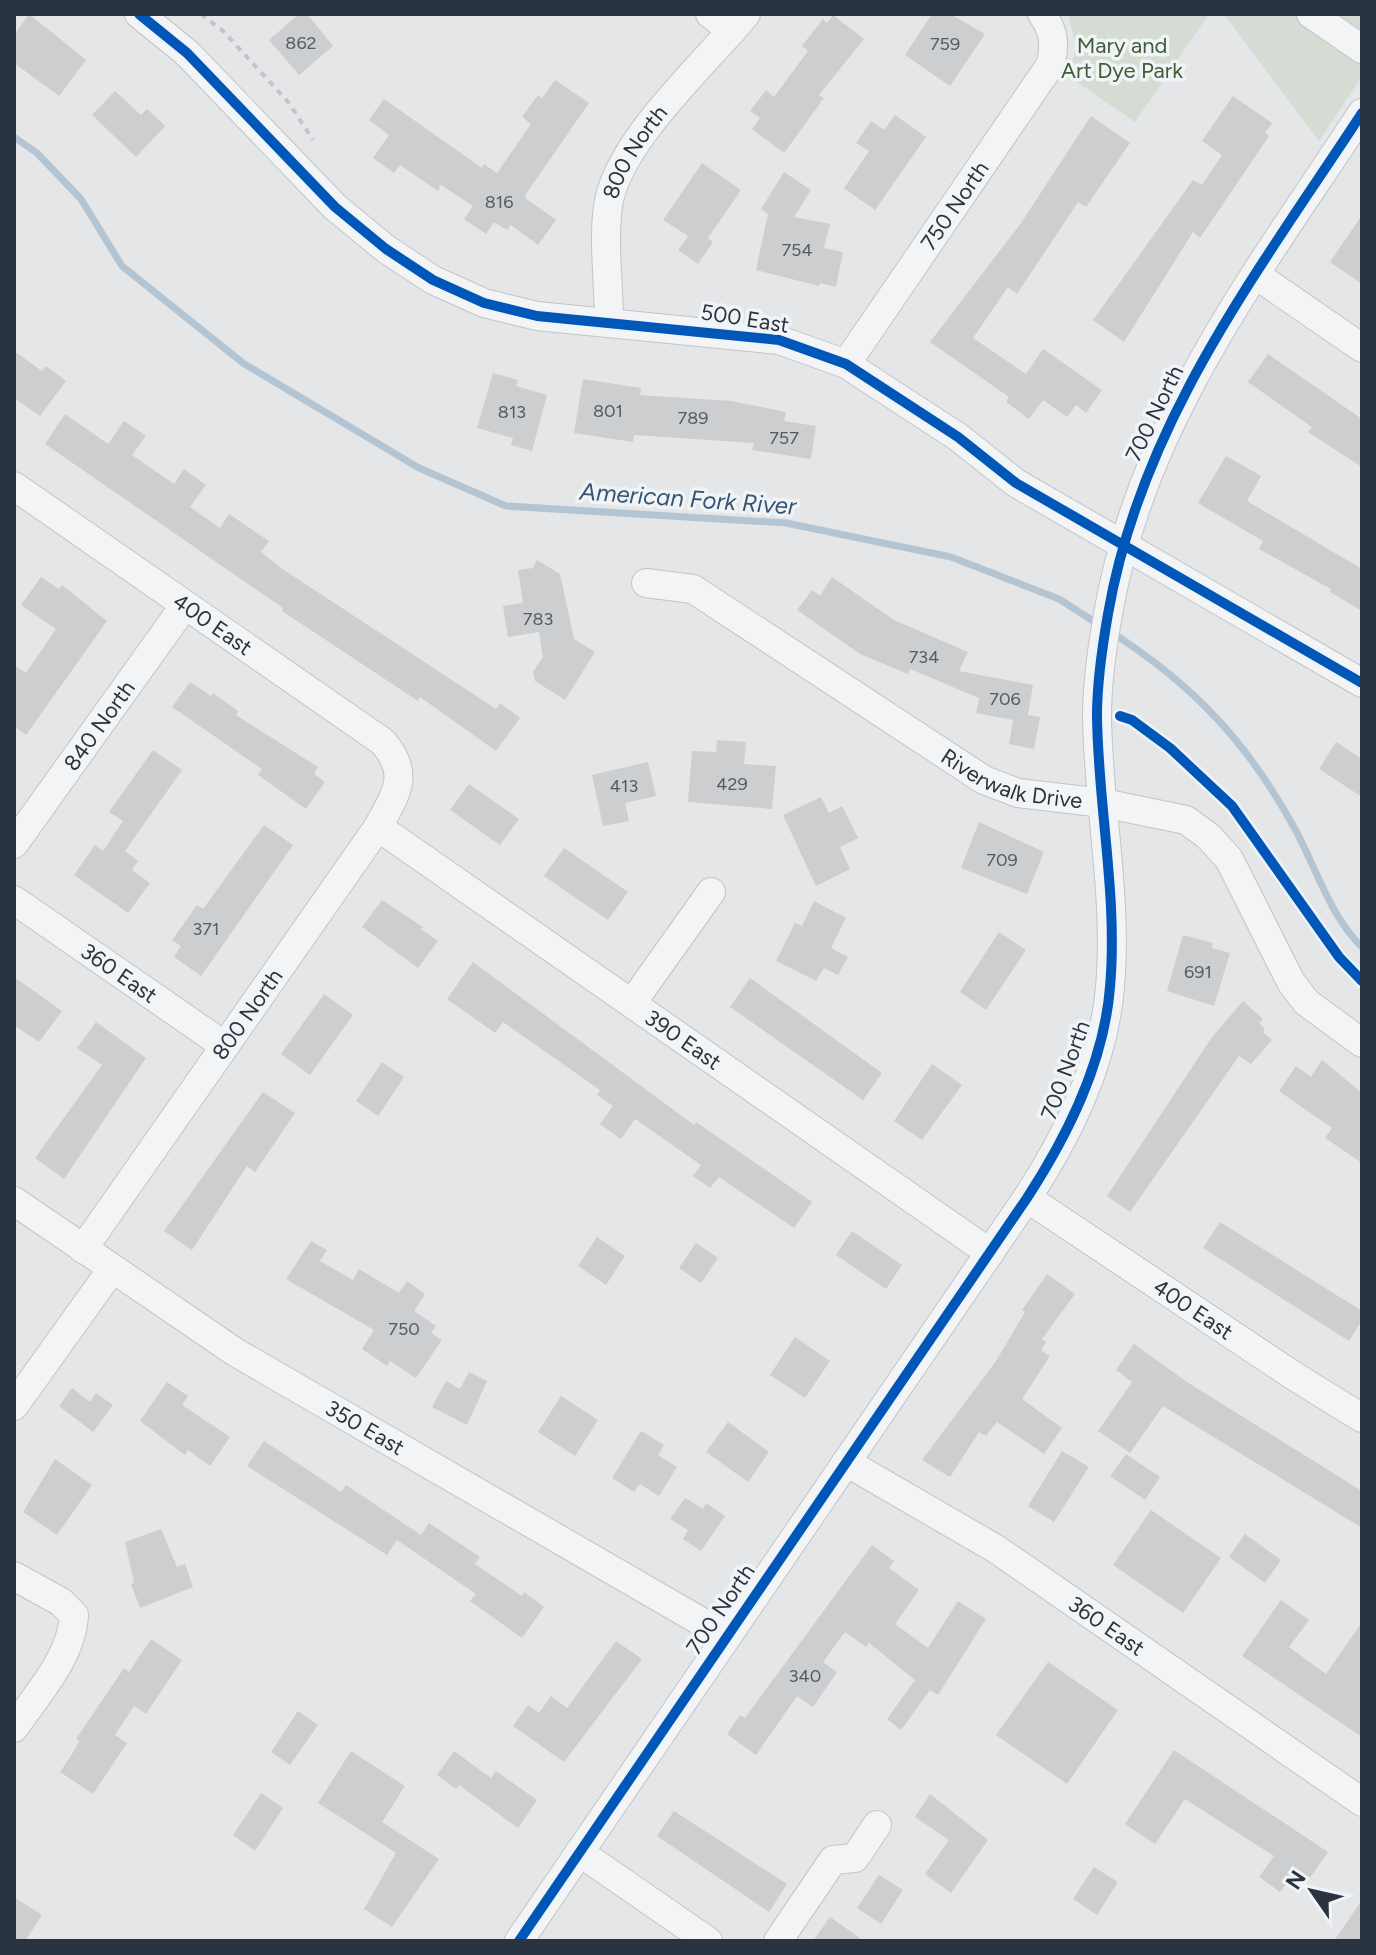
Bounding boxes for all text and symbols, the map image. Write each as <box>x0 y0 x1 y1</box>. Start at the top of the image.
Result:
house number: 862 <box>285 32 317 54</box>
park label: Mary and Art Dye Park <box>1061 32 1183 84</box>
house number: 759 <box>930 33 960 55</box>
street label: 800 North <box>597 100 673 202</box>
street label: 750 North <box>915 156 995 255</box>
house number: 816 <box>485 191 513 213</box>
house number: 754 <box>781 239 813 261</box>
street label: 500 East <box>699 298 791 339</box>
street label: 700 North <box>1120 361 1189 466</box>
house number: 801 <box>593 400 623 422</box>
house number: 813 <box>498 401 526 423</box>
house number: 789 <box>678 407 708 429</box>
house number: 757 <box>769 427 799 449</box>
water label: American Fork River <box>578 476 798 521</box>
street label: 400 East <box>168 588 257 661</box>
house number: 783 <box>523 608 553 630</box>
house number: 734 <box>909 646 939 668</box>
street label: 840 North <box>58 675 141 776</box>
house number: 706 <box>989 688 1021 710</box>
street label: Riverwalk Drive <box>936 743 1084 814</box>
house number: 429 <box>716 773 748 795</box>
house number: 413 <box>610 775 638 797</box>
house number: 709 <box>986 849 1018 871</box>
house number: 371 <box>193 918 219 940</box>
street label: 360 East <box>76 937 162 1009</box>
house number: 691 <box>1184 961 1212 983</box>
street label: 800 North <box>206 964 289 1065</box>
street label: 390 East <box>640 1004 726 1076</box>
street label: 700 North <box>1035 1017 1096 1123</box>
street label: 400 East <box>1148 1273 1238 1346</box>
house number: 750 <box>388 1318 420 1340</box>
street label: 350 East <box>320 1394 409 1461</box>
street label: 700 North <box>680 1559 760 1660</box>
street label: 360 East <box>1063 1590 1150 1662</box>
house number: 340 <box>789 1665 821 1687</box>
north arrow <box>1272 1851 1352 1931</box>
text: N <box>1280 1865 1312 1895</box>

